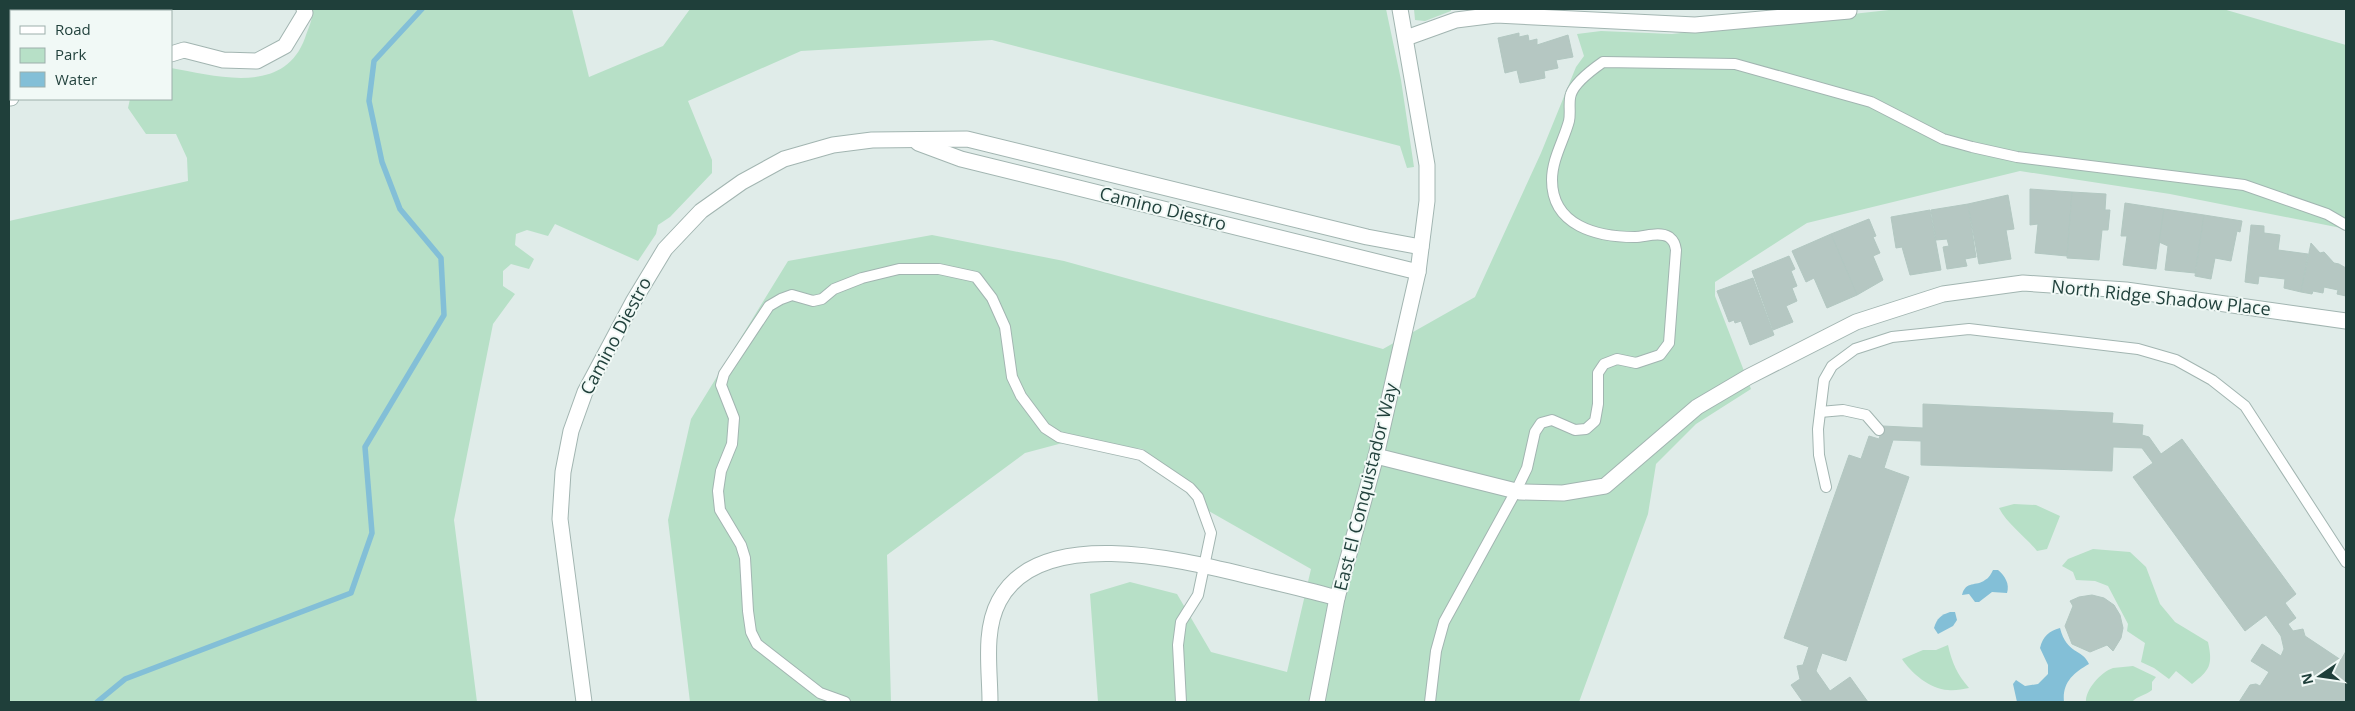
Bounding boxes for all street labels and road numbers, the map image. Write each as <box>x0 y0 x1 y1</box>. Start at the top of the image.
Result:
street label: Camino Diestro <box>1097 181 1229 235</box>
street label: Camino Diestro <box>574 273 656 399</box>
street label: North Ridge Shadow Place <box>2050 274 2272 320</box>
street label: East El Conquistador Way <box>1328 379 1403 593</box>

